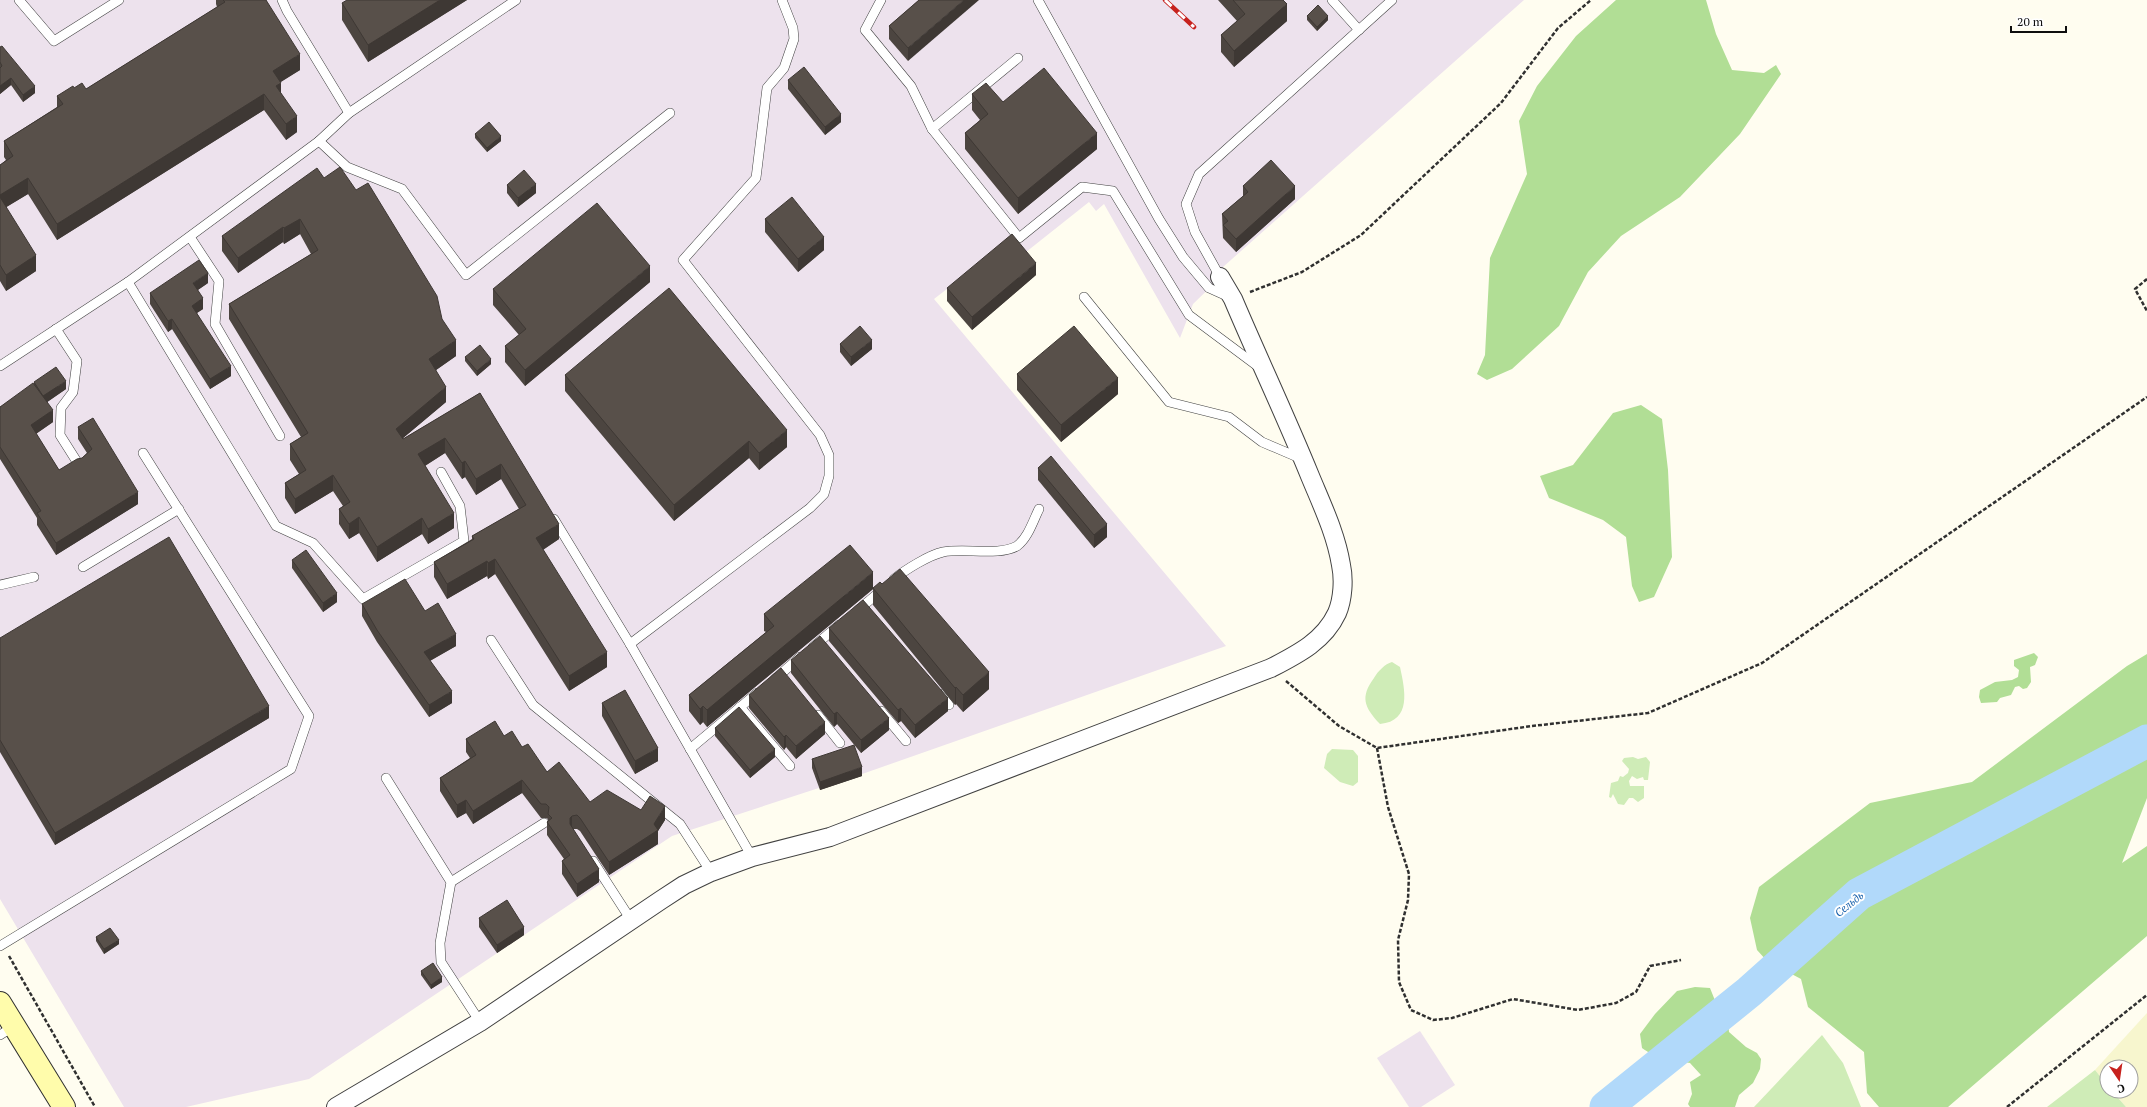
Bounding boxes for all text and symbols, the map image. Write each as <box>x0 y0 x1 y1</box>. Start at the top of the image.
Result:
scale bar <box>2011 8 2066 34</box>
text: 20 m <box>2017 14 2044 29</box>
water label: Сельдь <box>1832 888 1866 920</box>
north arrow <box>2099 1059 2139 1099</box>
text: С <box>2116 1081 2126 1096</box>

